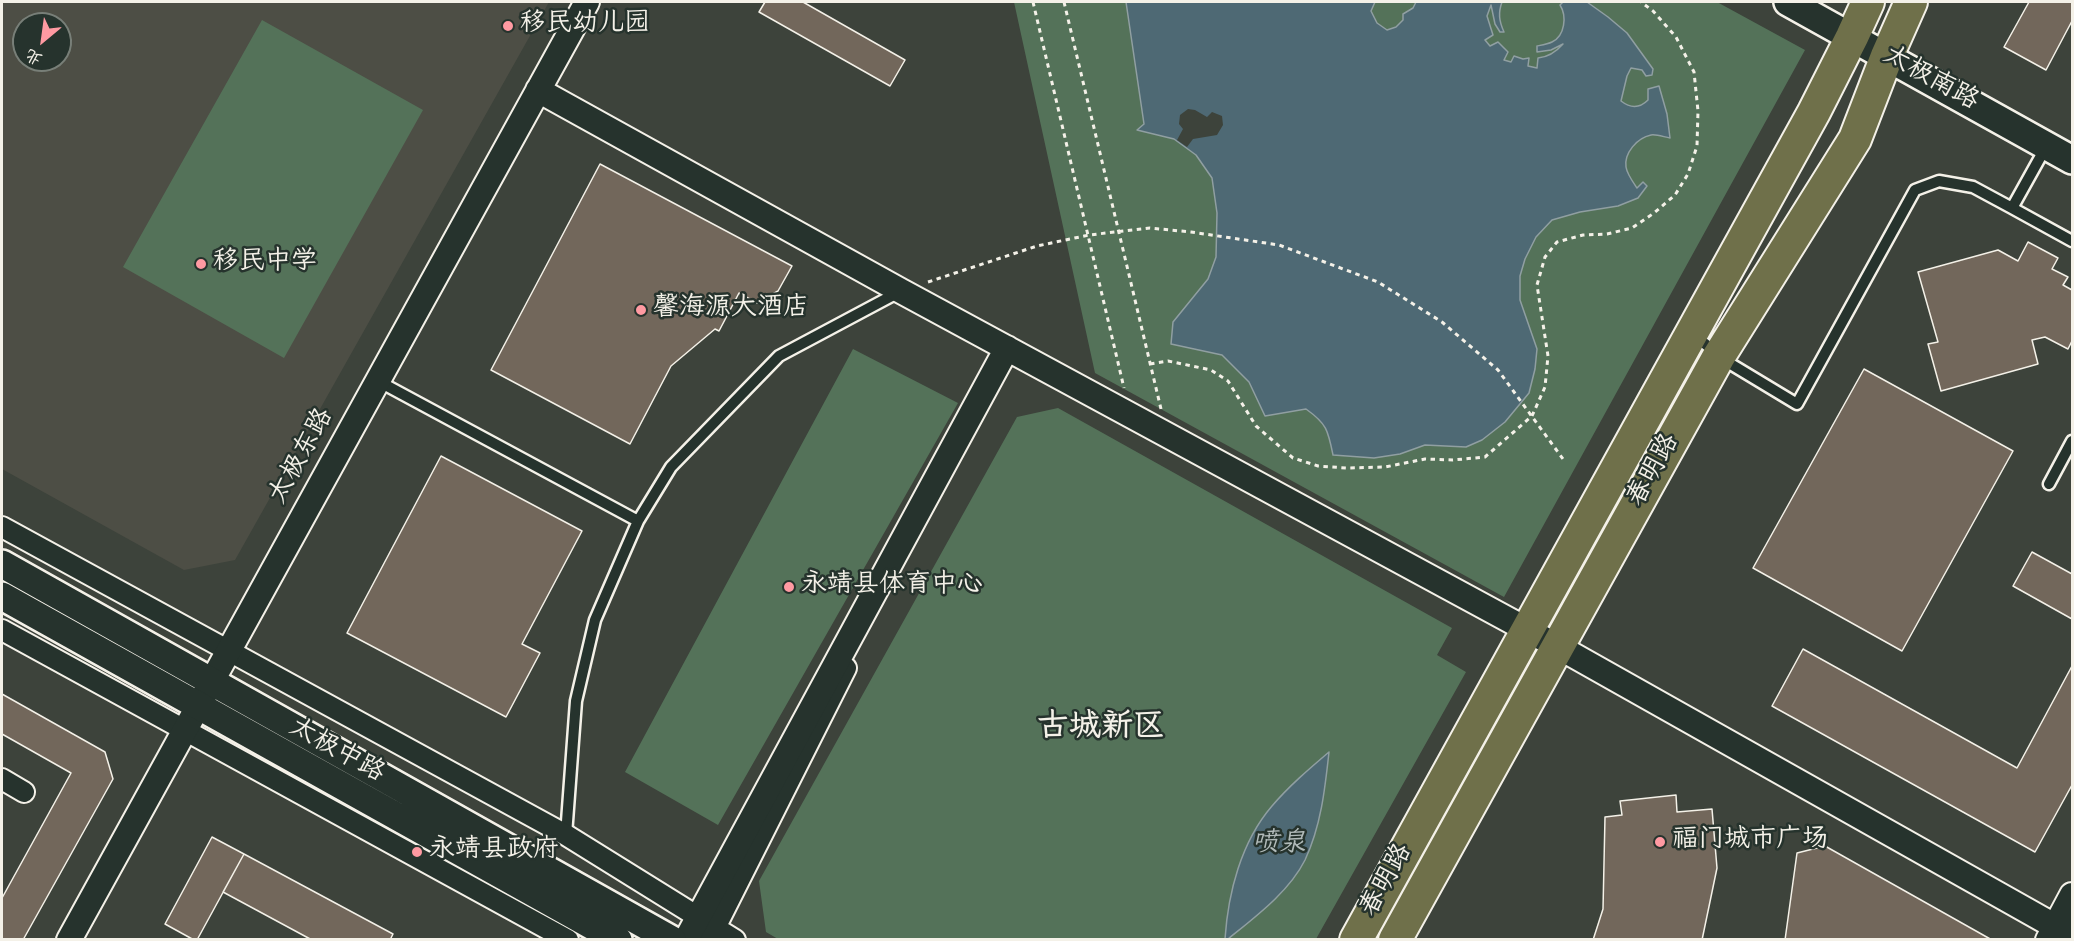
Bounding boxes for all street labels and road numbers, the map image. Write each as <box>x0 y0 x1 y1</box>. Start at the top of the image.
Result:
street label: 太极南路 <box>1877 41 1983 119</box>
street label: 太极东路 <box>264 404 342 510</box>
street label: 春明路 <box>1622 429 1688 513</box>
street label: 太极中路 <box>283 713 389 791</box>
street label: 春明路 <box>1355 839 1421 923</box>

